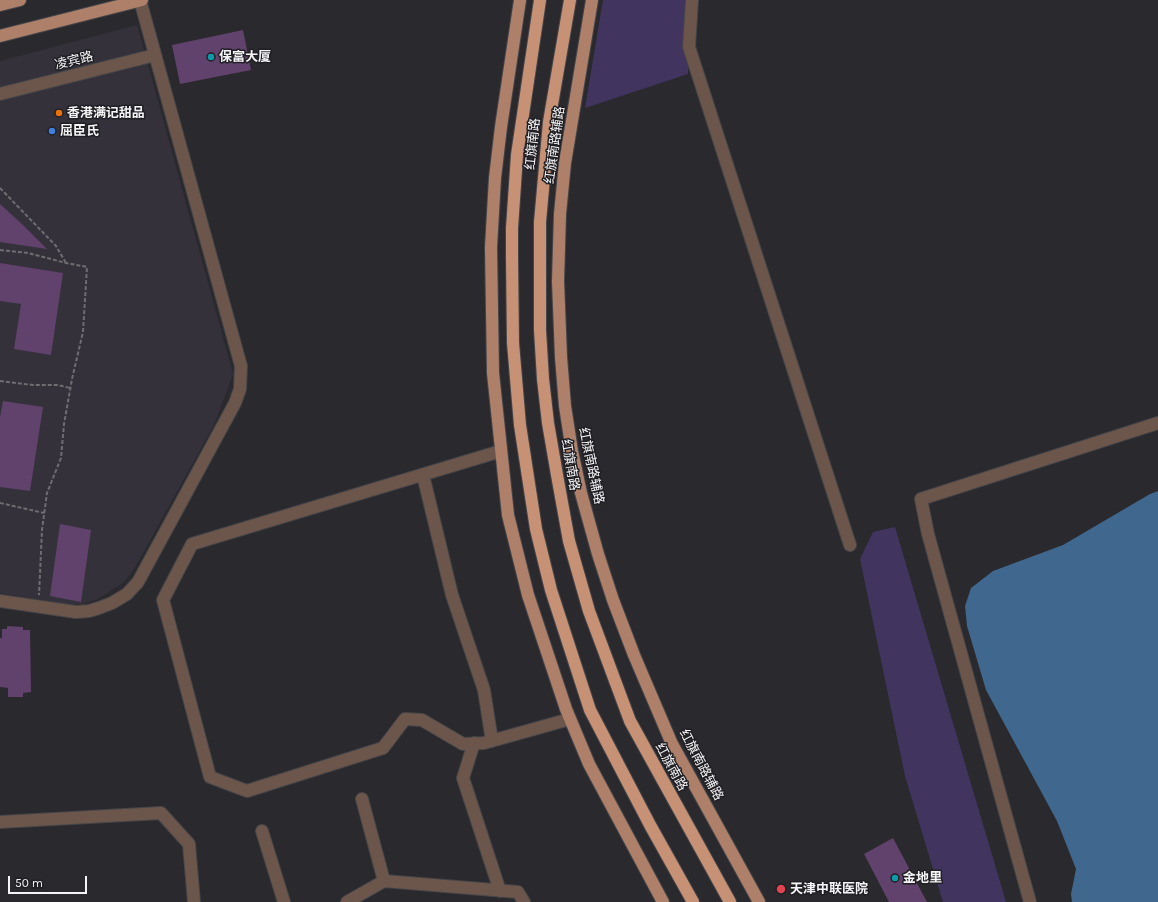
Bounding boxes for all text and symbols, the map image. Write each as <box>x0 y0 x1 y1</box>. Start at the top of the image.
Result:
street label: 凌宾路 <box>53 49 95 73</box>
place label: 保富大厦 <box>219 49 271 65</box>
marker: 保富大厦 <box>206 52 216 62</box>
place label: 香港满记甜品 <box>67 105 145 121</box>
street label: 红旗南路辅路 <box>542 105 568 185</box>
marker: 香港满记甜品 <box>54 108 64 118</box>
street label: 红旗南路 <box>523 117 543 171</box>
place label: 屈臣氏 <box>60 123 99 139</box>
marker: 屈臣氏 <box>47 126 57 136</box>
street label: 红旗南路辅路 <box>575 426 607 506</box>
street label: 红旗南路 <box>558 438 582 492</box>
street label: 红旗南路辅路 <box>676 727 726 803</box>
street label: 红旗南路 <box>652 740 690 794</box>
scale bar <box>10 868 89 894</box>
place label: 金地里 <box>903 870 942 886</box>
marker: 金地里 <box>890 873 900 883</box>
text: 50 m <box>15 876 43 890</box>
place label: 天津中联医院 <box>790 881 868 897</box>
marker: 天津中联医院 <box>775 883 787 895</box>

